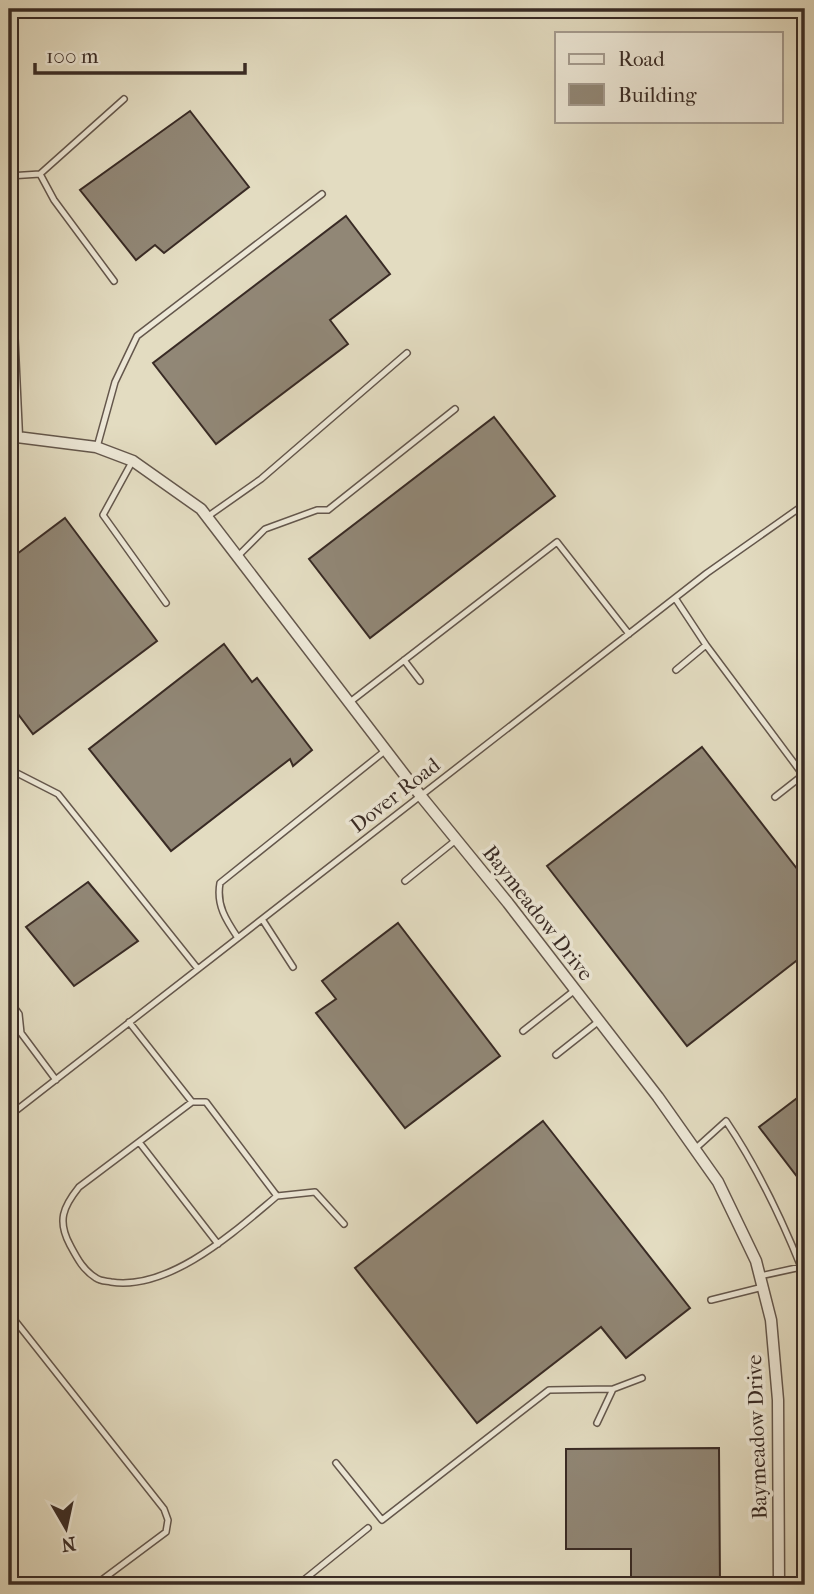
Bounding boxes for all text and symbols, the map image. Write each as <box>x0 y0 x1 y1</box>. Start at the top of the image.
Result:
scale bar <box>35 32 245 76</box>
legend <box>555 32 782 122</box>
text: 100 m <box>46 44 99 68</box>
text: Road <box>618 47 665 71</box>
text: Building <box>618 83 697 107</box>
street label: Dover Road <box>345 752 445 837</box>
street label: Baymeadow Drive <box>478 841 598 985</box>
street label: Baymeadow Drive <box>742 1354 772 1520</box>
north arrow <box>32 1492 102 1562</box>
text: N <box>59 1532 77 1556</box>

